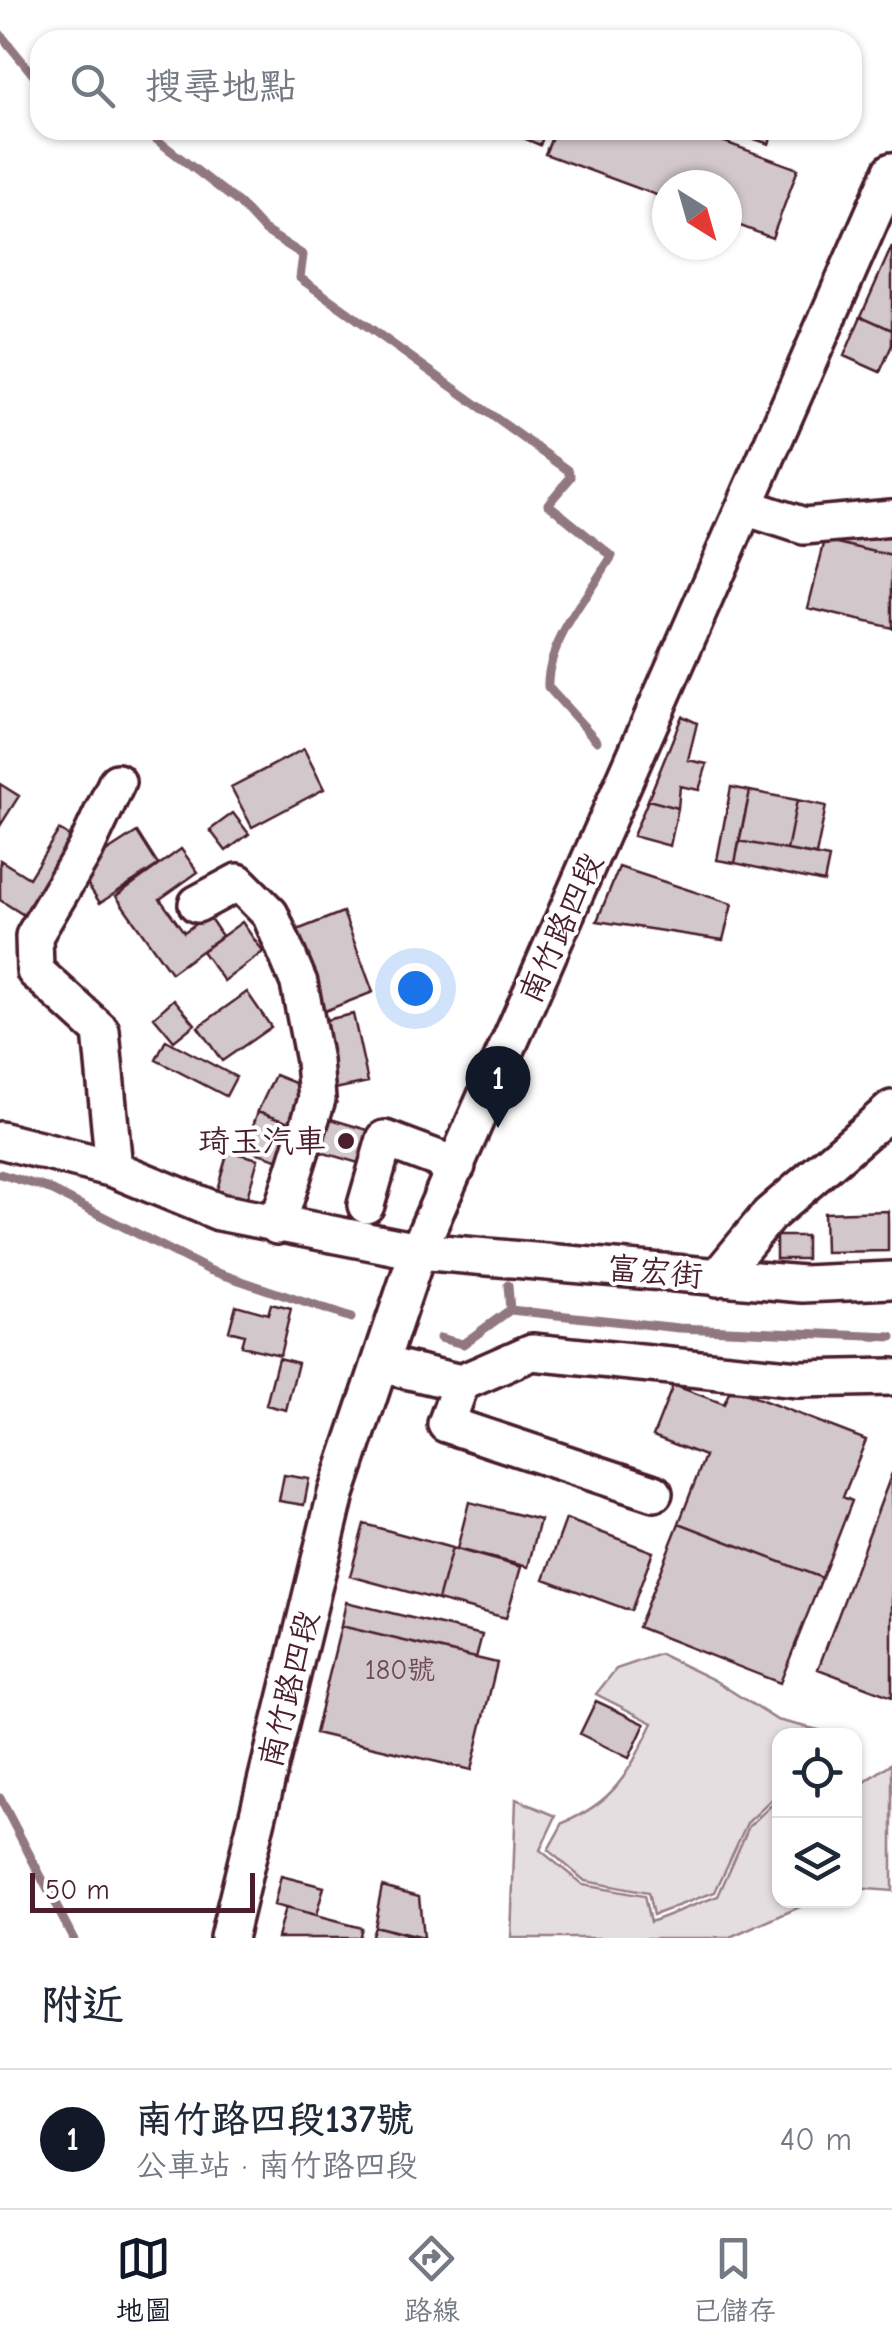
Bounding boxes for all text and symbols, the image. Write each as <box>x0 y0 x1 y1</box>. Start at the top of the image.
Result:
search box <box>30 30 862 140</box>
icon: search <box>65 58 120 113</box>
text: 搜尋地點 <box>145 65 297 109</box>
north arrow <box>652 170 742 260</box>
street label: 南竹路四段 <box>512 847 610 1009</box>
your location <box>390 963 441 1014</box>
pin: 1 <box>466 1046 530 1128</box>
place label: 琦玉汽車 <box>198 1123 326 1160</box>
marker: 琦玉汽車 <box>335 1130 357 1152</box>
street label: 富宏街 <box>606 1249 704 1295</box>
street label: 南竹路四段 <box>252 1607 326 1771</box>
house number: 180號 <box>365 1654 435 1686</box>
map controls <box>772 1728 862 1908</box>
button: locate <box>772 1728 862 1818</box>
button: layers <box>772 1818 862 1908</box>
scale bar <box>30 1868 255 1912</box>
text: 50 m <box>45 1874 110 1906</box>
text: 附近 <box>40 1981 124 2030</box>
text: 南竹路四段137號 <box>135 2098 414 2142</box>
text: 1 <box>66 2121 79 2158</box>
text: 40 m <box>780 2121 852 2158</box>
text: 公車站 · 南竹路四段 <box>135 2147 418 2184</box>
tab: 地圖 <box>116 2231 172 2328</box>
tab: 路線 <box>404 2231 460 2328</box>
tab: 已儲存 <box>692 2231 776 2328</box>

